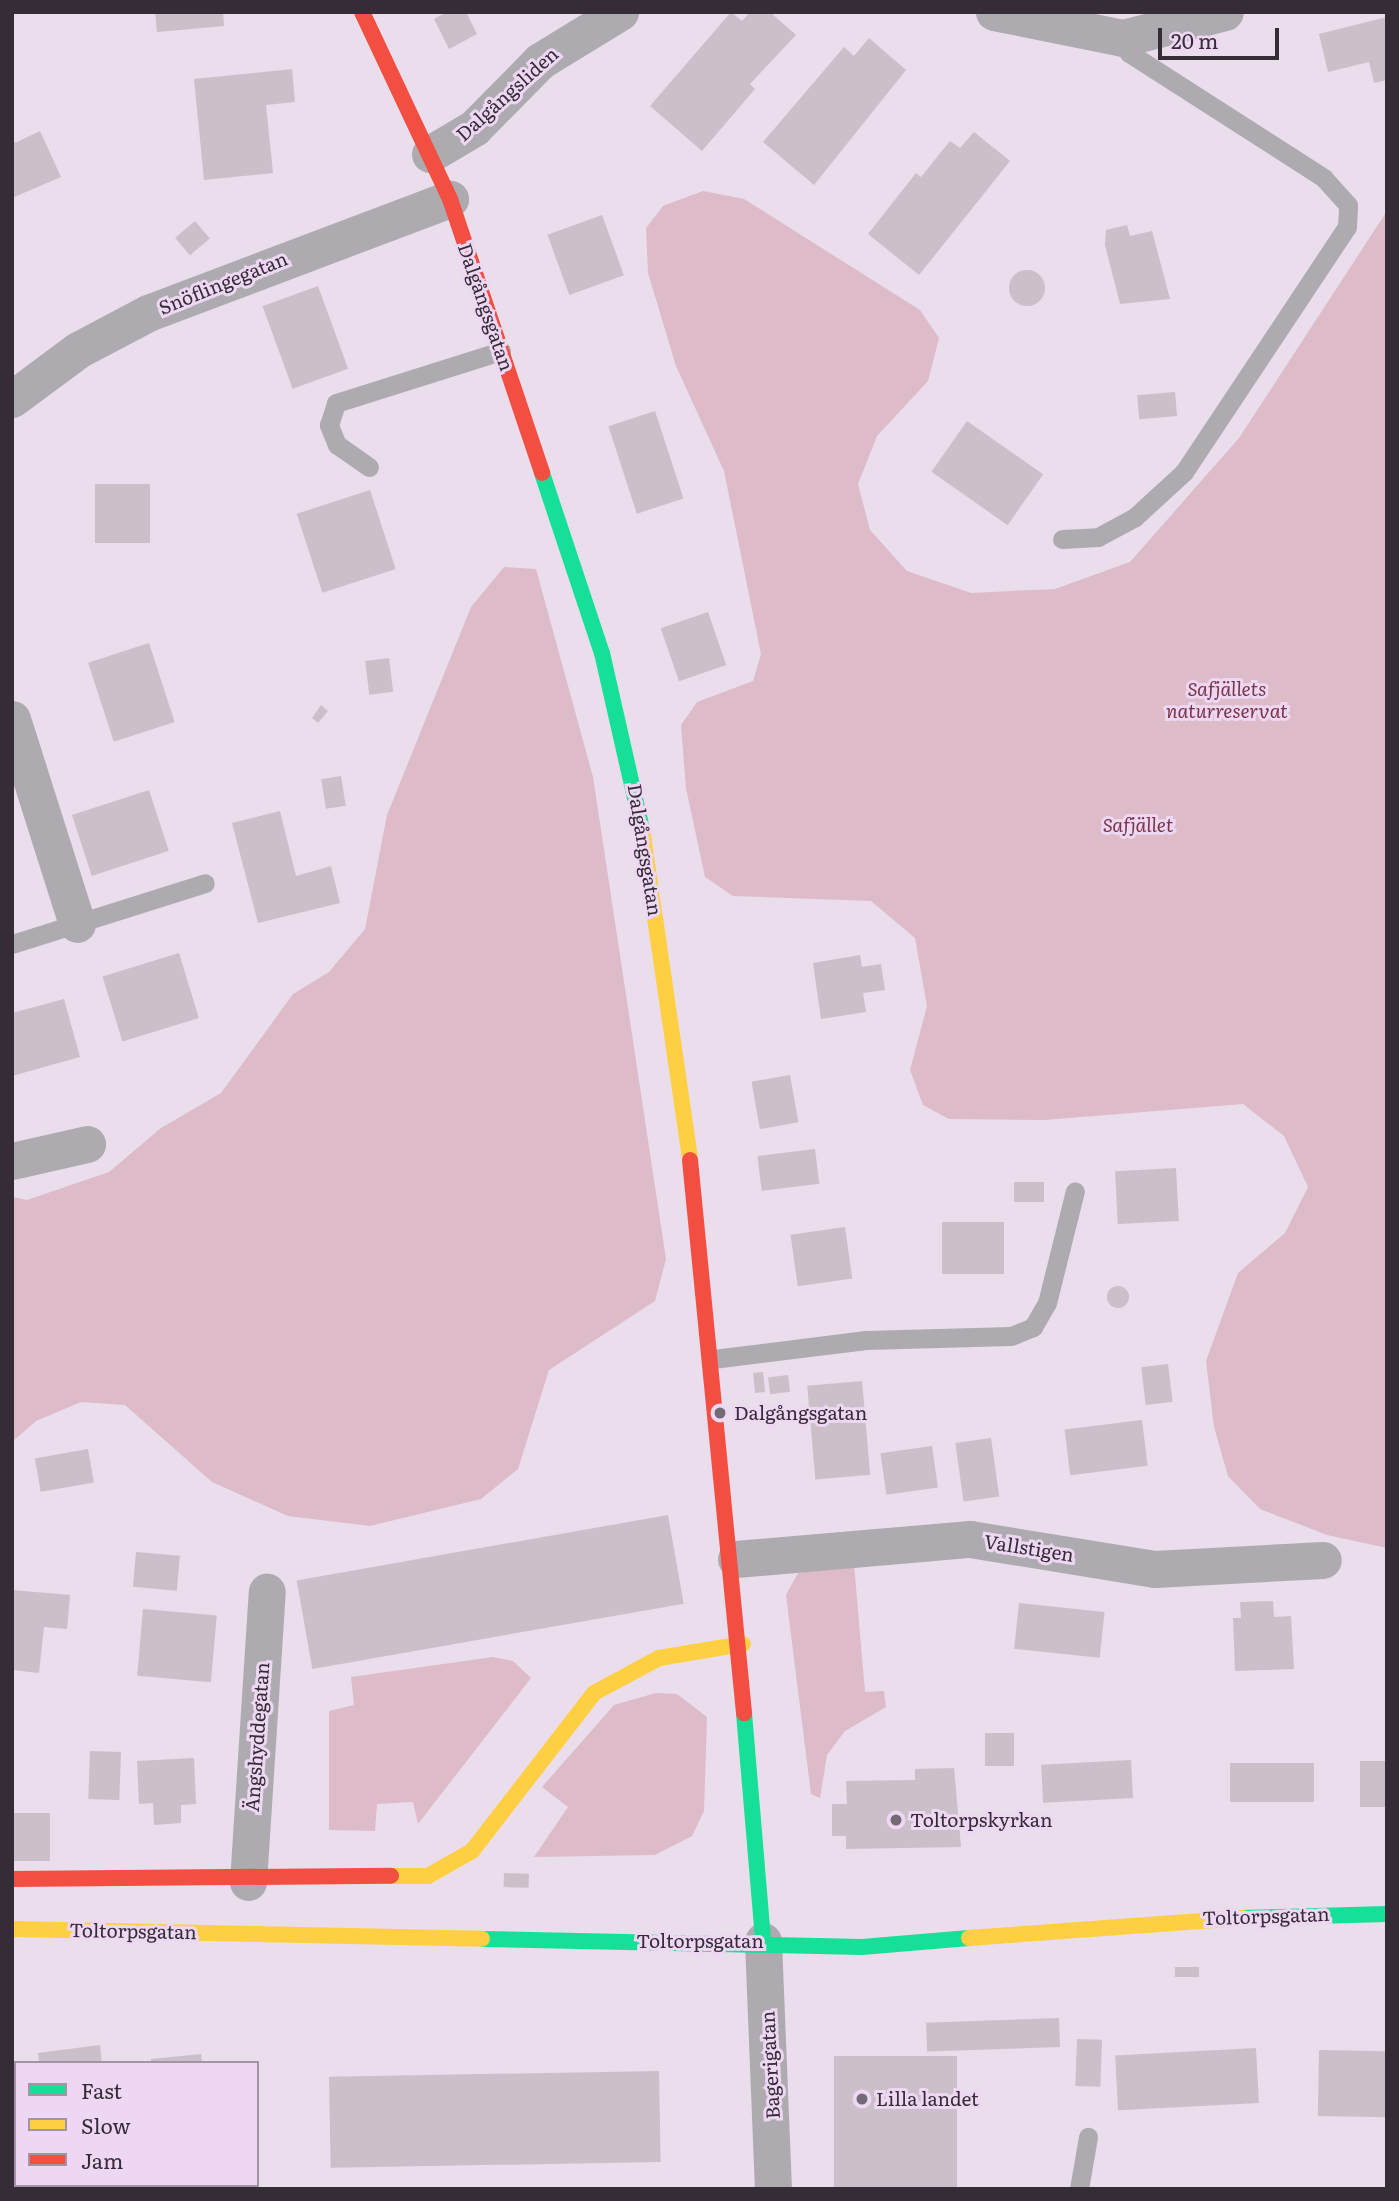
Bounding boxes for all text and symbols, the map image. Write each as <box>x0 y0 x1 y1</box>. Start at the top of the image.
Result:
scale bar <box>1161 14 1282 58</box>
text: 20 m <box>1171 24 1218 55</box>
street label: Dalgångsliden <box>451 42 563 146</box>
street label: Dalgångsgatan <box>454 240 518 374</box>
street label: Snöflingegatan <box>155 247 291 319</box>
park label: Safjällets naturreservat <box>1166 678 1288 722</box>
street label: Dalgångsgatan <box>623 782 667 918</box>
park label: Safjället <box>1103 814 1173 836</box>
place label: Dalgångsgatan <box>734 1402 867 1424</box>
marker: Dalgångsgatan <box>712 1405 728 1421</box>
street label: Vallstigen <box>982 1530 1076 1566</box>
street label: Ängshyddegatan <box>240 1661 274 1813</box>
place label: Toltorpskyrkan <box>910 1809 1052 1831</box>
marker: Toltorpskyrkan <box>888 1812 904 1828</box>
street label: Toltorpsgatan <box>1202 1902 1330 1930</box>
street label: Toltorpsgatan <box>69 1918 197 1944</box>
street label: Toltorpsgatan <box>636 1930 764 1952</box>
street label: Bagerigatan <box>756 2010 784 2120</box>
legend <box>14 2061 259 2187</box>
text: Fast <box>81 2074 122 2105</box>
place label: Lilla landet <box>876 2088 979 2110</box>
marker: Lilla landet <box>854 2091 870 2107</box>
text: Slow <box>81 2109 131 2140</box>
text: Jam <box>81 2144 123 2175</box>

